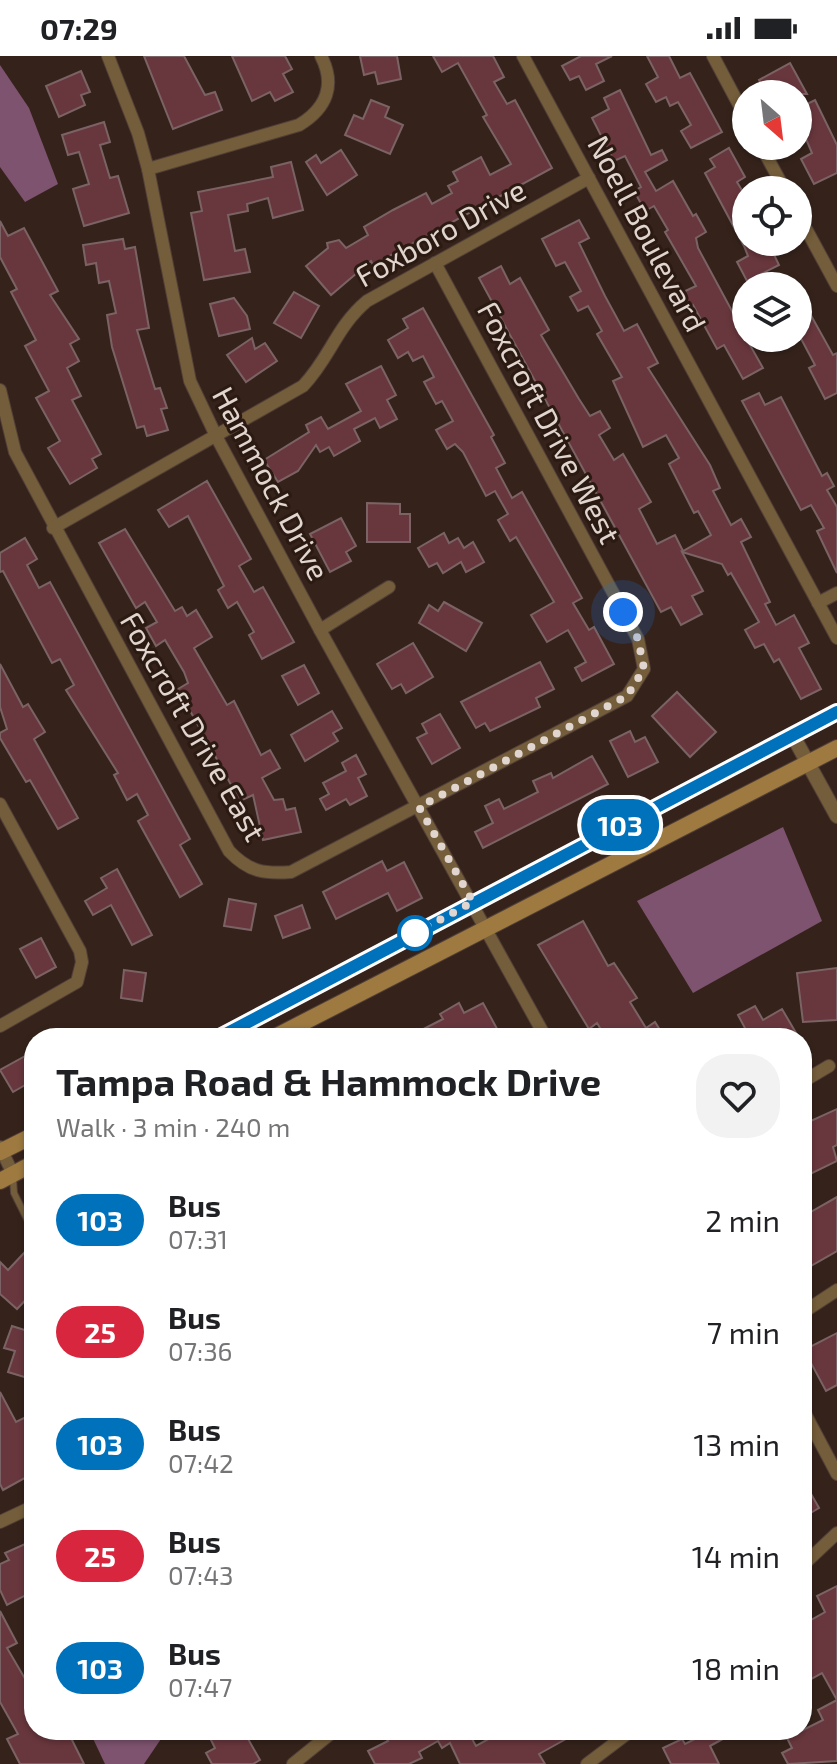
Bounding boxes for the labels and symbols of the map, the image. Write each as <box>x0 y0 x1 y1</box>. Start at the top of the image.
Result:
north arrow <box>732 80 812 160</box>
street label: Noell Boulevard <box>581 129 715 337</box>
street label: Foxboro Drive <box>349 170 531 294</box>
street label: Foxcroft Drive West <box>471 295 629 549</box>
street label: Hammock Drive <box>206 380 338 586</box>
your location <box>603 592 643 632</box>
street label: Foxcroft Drive East <box>114 605 274 847</box>
line badge: 103 <box>574 799 666 851</box>
unlabelled marker <box>398 916 432 950</box>

